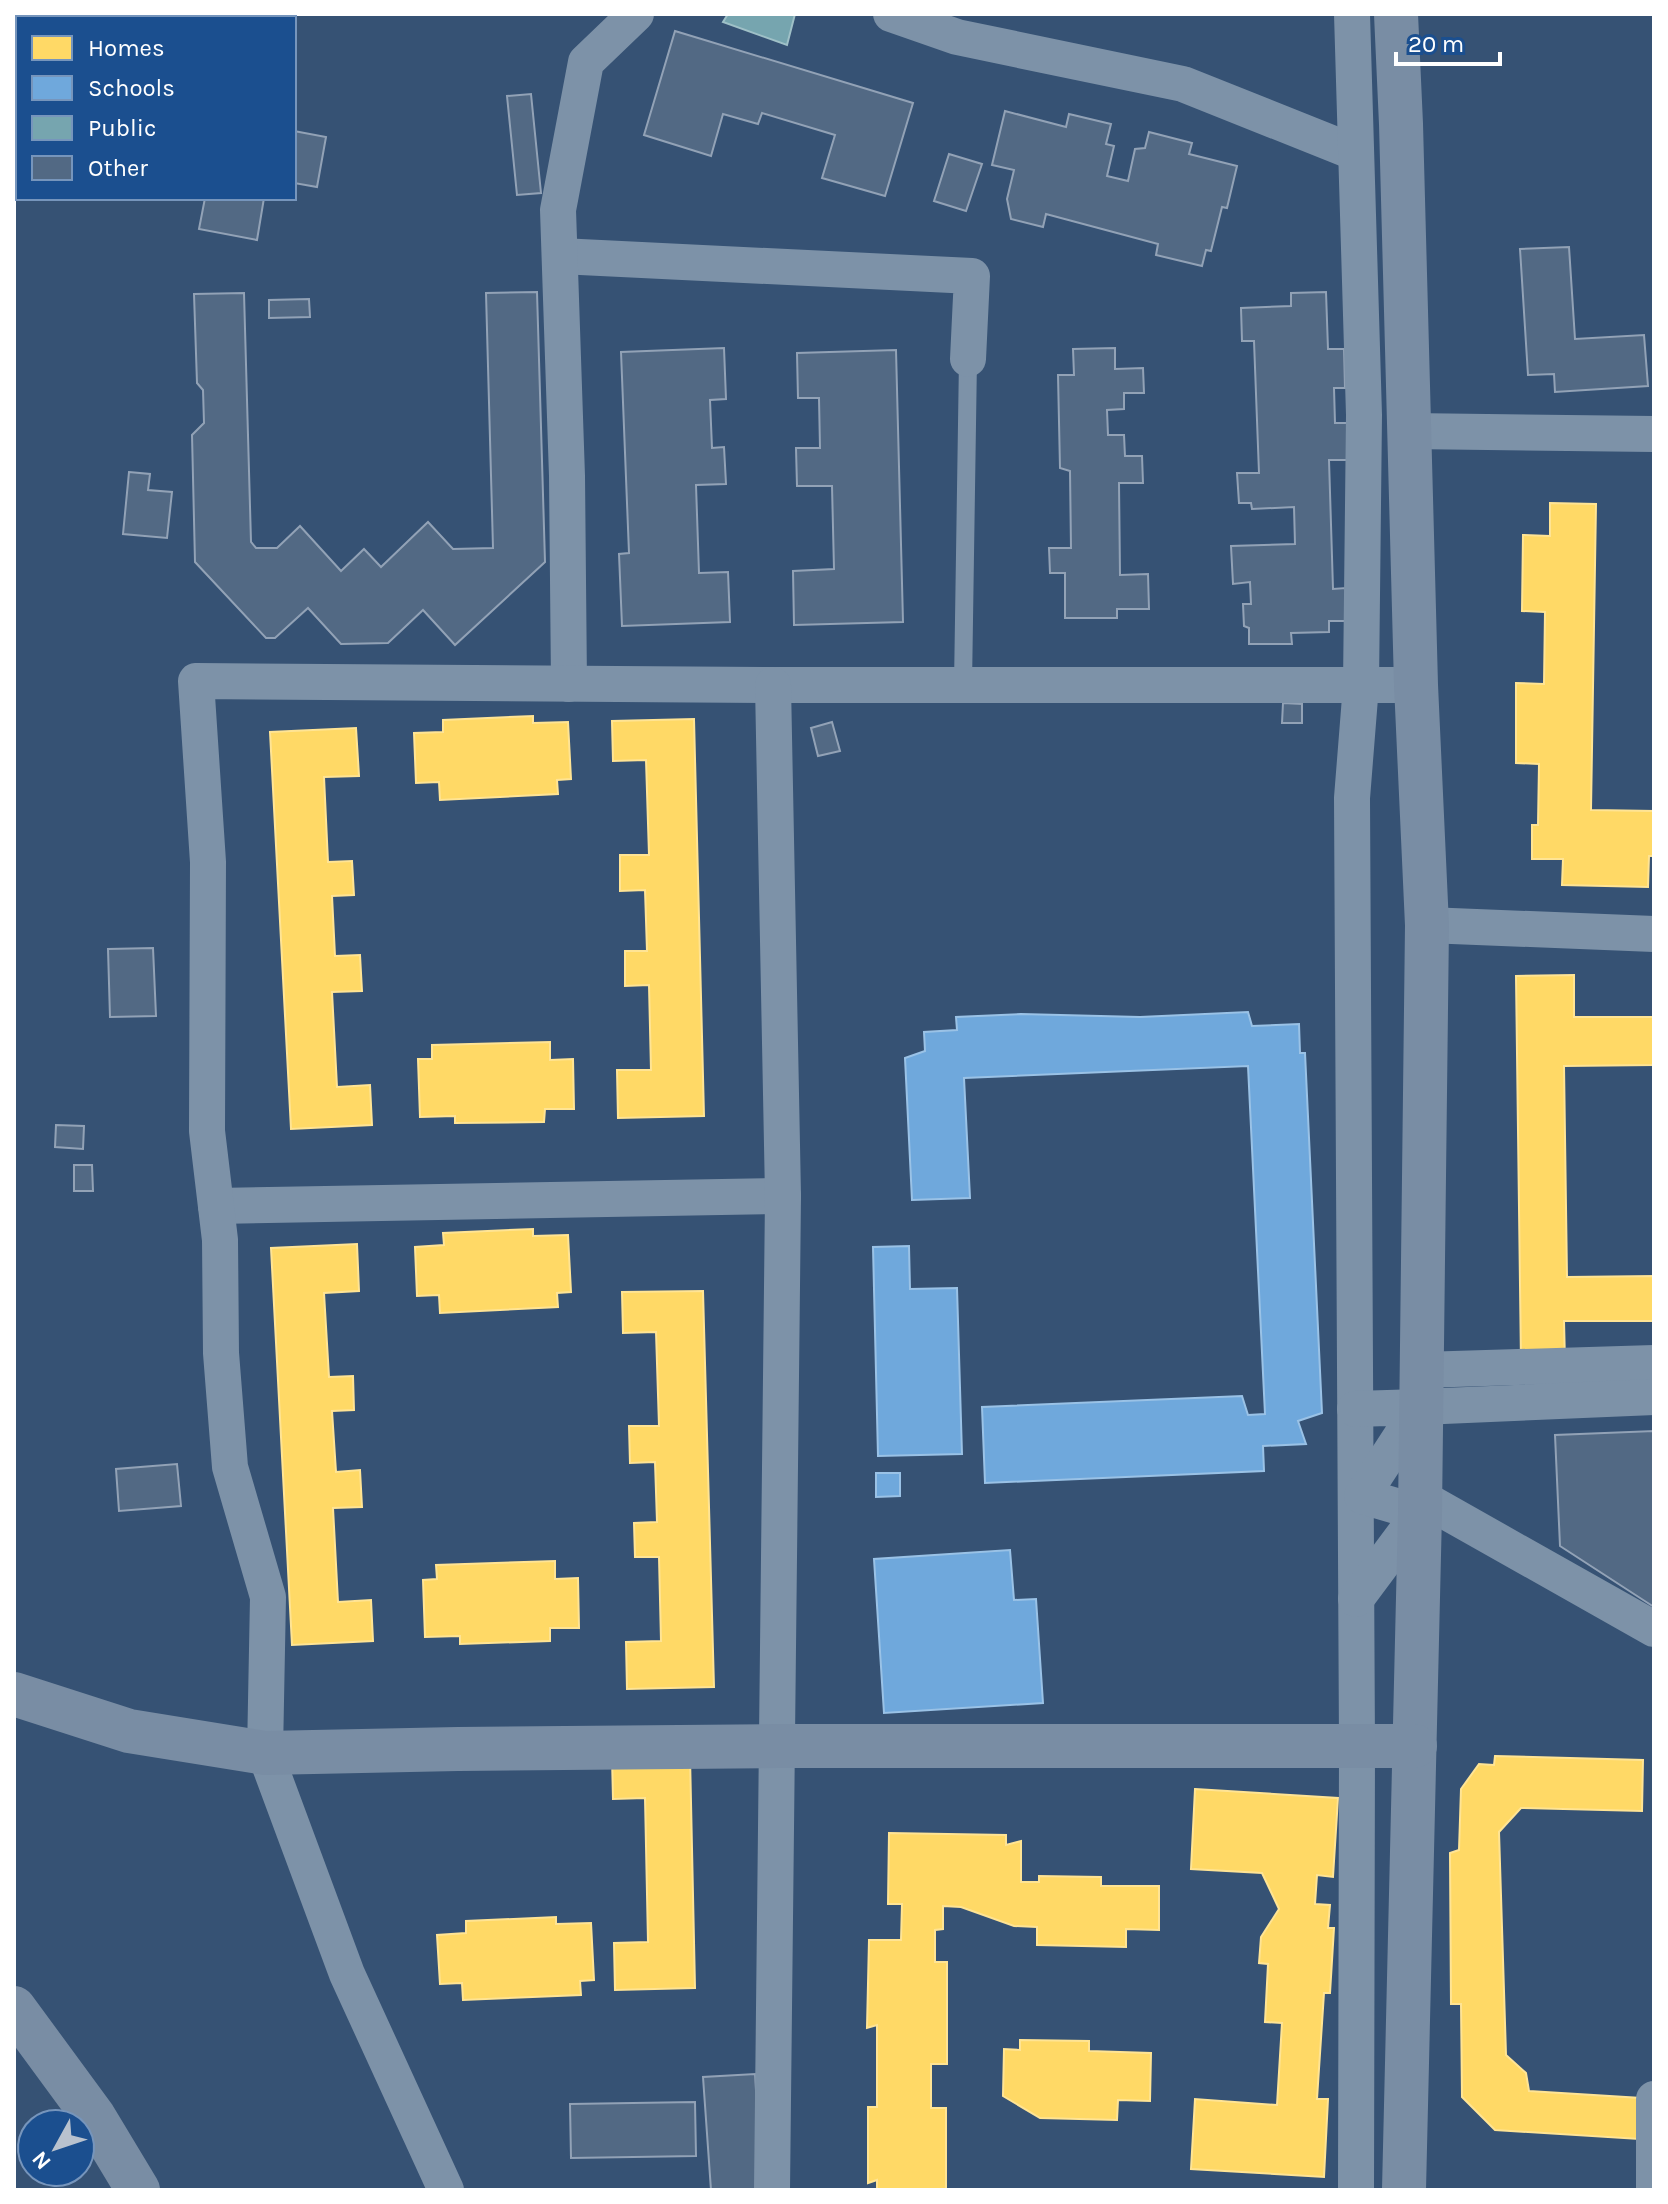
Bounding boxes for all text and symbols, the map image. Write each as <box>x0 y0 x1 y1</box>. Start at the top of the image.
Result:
legend <box>16 16 296 200</box>
scale bar <box>1396 16 1500 66</box>
text: 20 m <box>1408 30 1464 58</box>
text: Homes <box>88 34 165 62</box>
text: Schools <box>88 74 175 102</box>
text: Public <box>88 114 156 142</box>
text: Other <box>88 154 148 182</box>
north arrow <box>16 2108 96 2188</box>
text: N <box>26 2146 56 2175</box>

